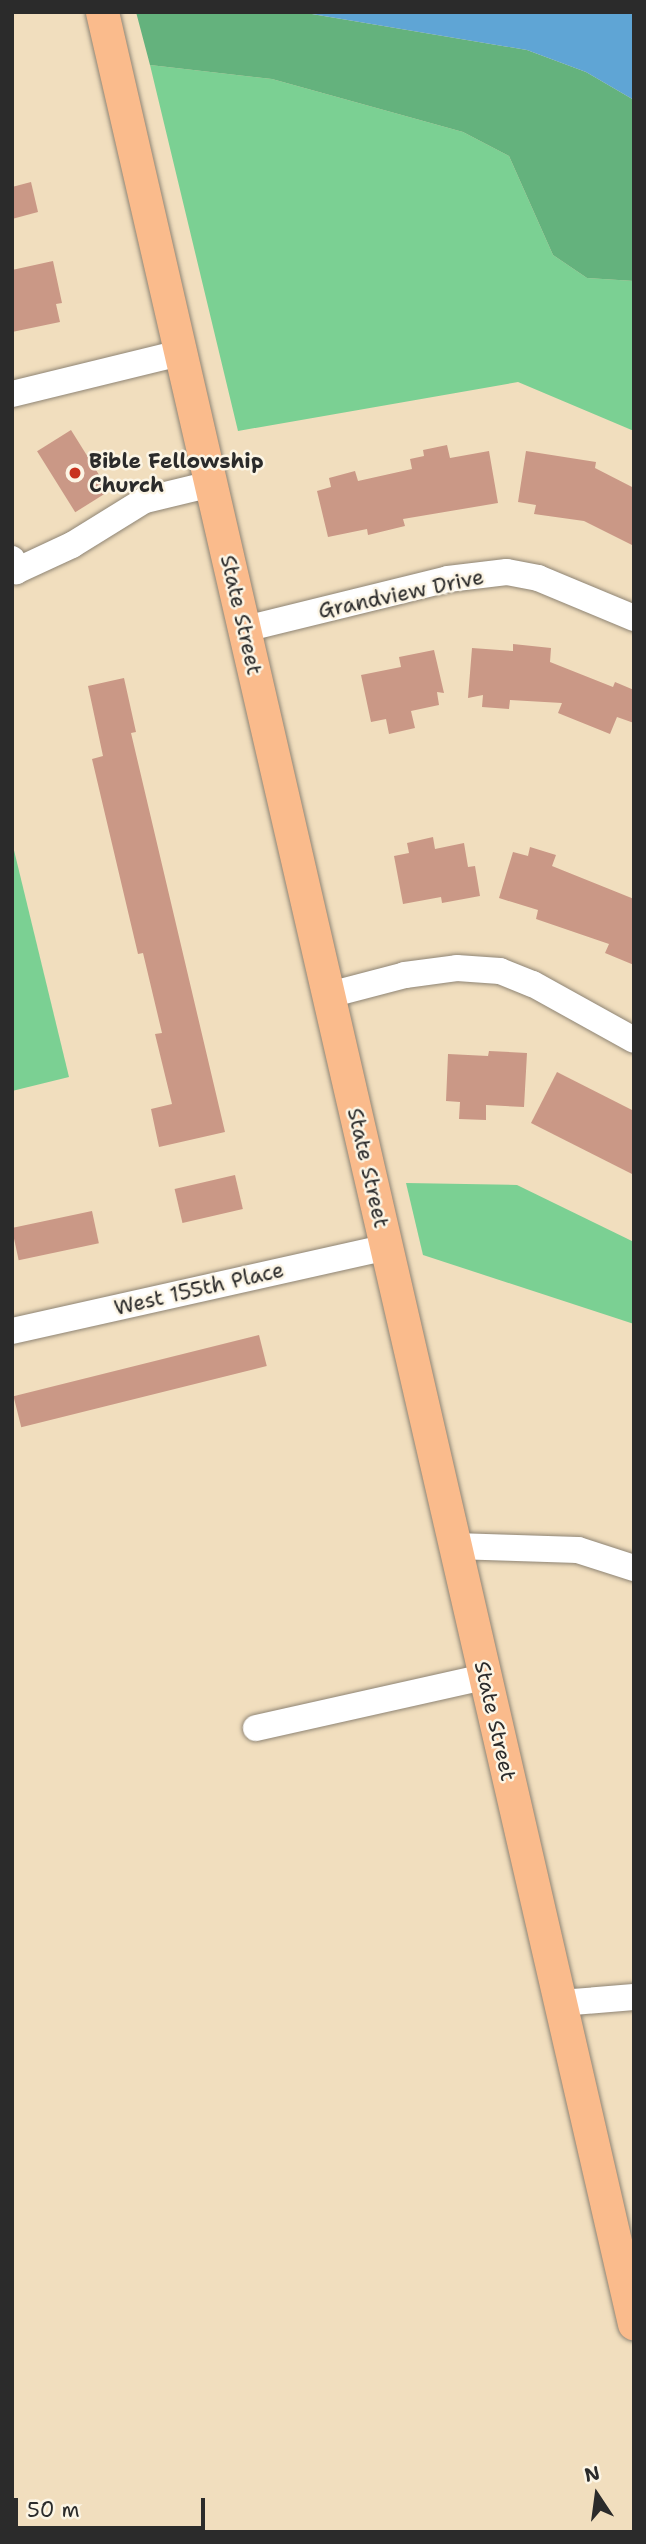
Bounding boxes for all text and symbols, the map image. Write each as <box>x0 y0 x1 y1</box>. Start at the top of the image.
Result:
place label: Bible Fellowship Church <box>89 448 263 498</box>
marker: Bible Fellowship Church <box>67 465 83 481</box>
street label: State Street <box>215 553 267 677</box>
street label: Grandview Drive <box>316 564 486 624</box>
street label: State Street <box>342 1106 394 1230</box>
street label: West 155th Place <box>112 1257 286 1321</box>
street label: State Street <box>469 1659 521 1783</box>
north arrow <box>562 2460 632 2530</box>
text: N <box>582 2460 602 2488</box>
scale bar <box>18 2484 208 2528</box>
text: 50 m <box>27 2496 80 2524</box>

